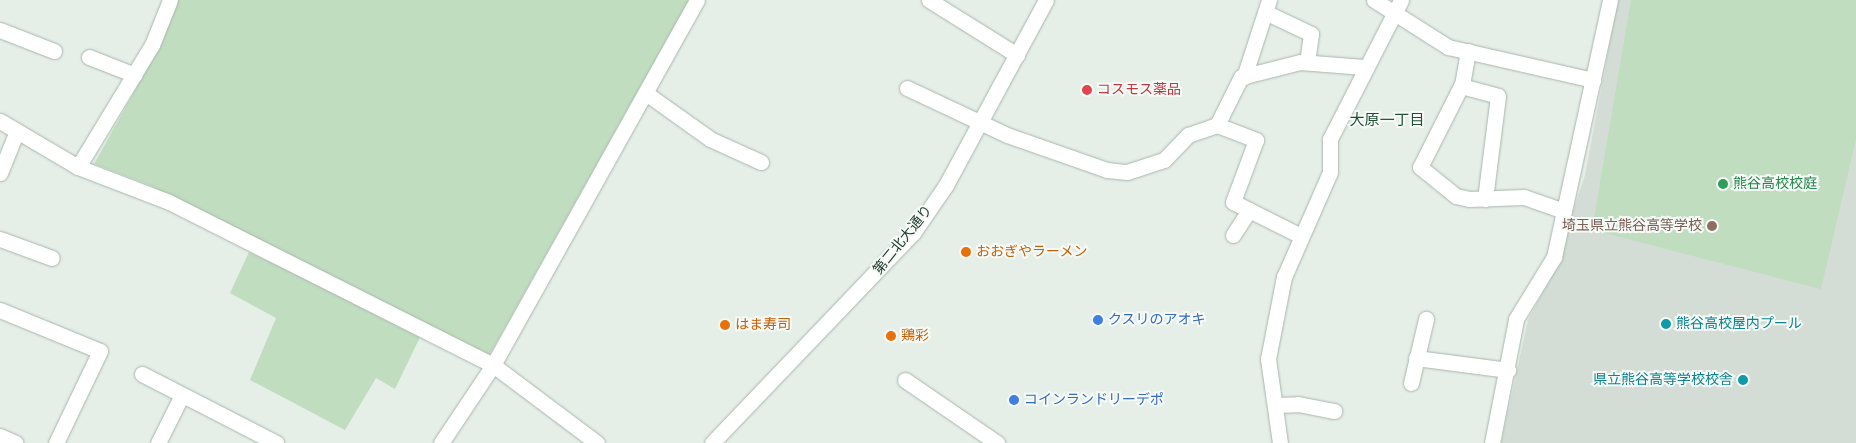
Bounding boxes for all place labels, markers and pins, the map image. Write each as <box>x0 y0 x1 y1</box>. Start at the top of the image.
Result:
place label: コスモス薬品 <box>1097 82 1181 98</box>
marker: コスモス薬品 <box>1081 84 1093 96</box>
place label: 熊谷高校校庭 <box>1733 176 1817 192</box>
marker: 熊谷高校校庭 <box>1717 178 1729 190</box>
place label: 埼玉県立熊谷高等学校 <box>1562 218 1702 234</box>
marker: 埼玉県立熊谷高等学校 <box>1706 220 1718 232</box>
place label: おおぎやラーメン <box>976 244 1088 260</box>
marker: おおぎやラーメン <box>960 246 972 258</box>
place label: クスリのアオキ <box>1108 312 1206 328</box>
marker: クスリのアオキ <box>1092 314 1104 326</box>
place label: 熊谷高校屋内プール <box>1676 316 1802 332</box>
place label: はま寿司 <box>735 317 791 333</box>
marker: 熊谷高校屋内プール <box>1660 318 1672 330</box>
marker: はま寿司 <box>719 319 731 331</box>
place label: 鶏彩 <box>901 328 929 344</box>
marker: 鶏彩 <box>885 330 897 342</box>
place label: 県立熊谷高等学校校舎 <box>1593 372 1733 388</box>
marker: 県立熊谷高等学校校舎 <box>1737 374 1749 386</box>
place label: コインランドリーデポ <box>1024 392 1164 408</box>
marker: コインランドリーデポ <box>1008 394 1020 406</box>

